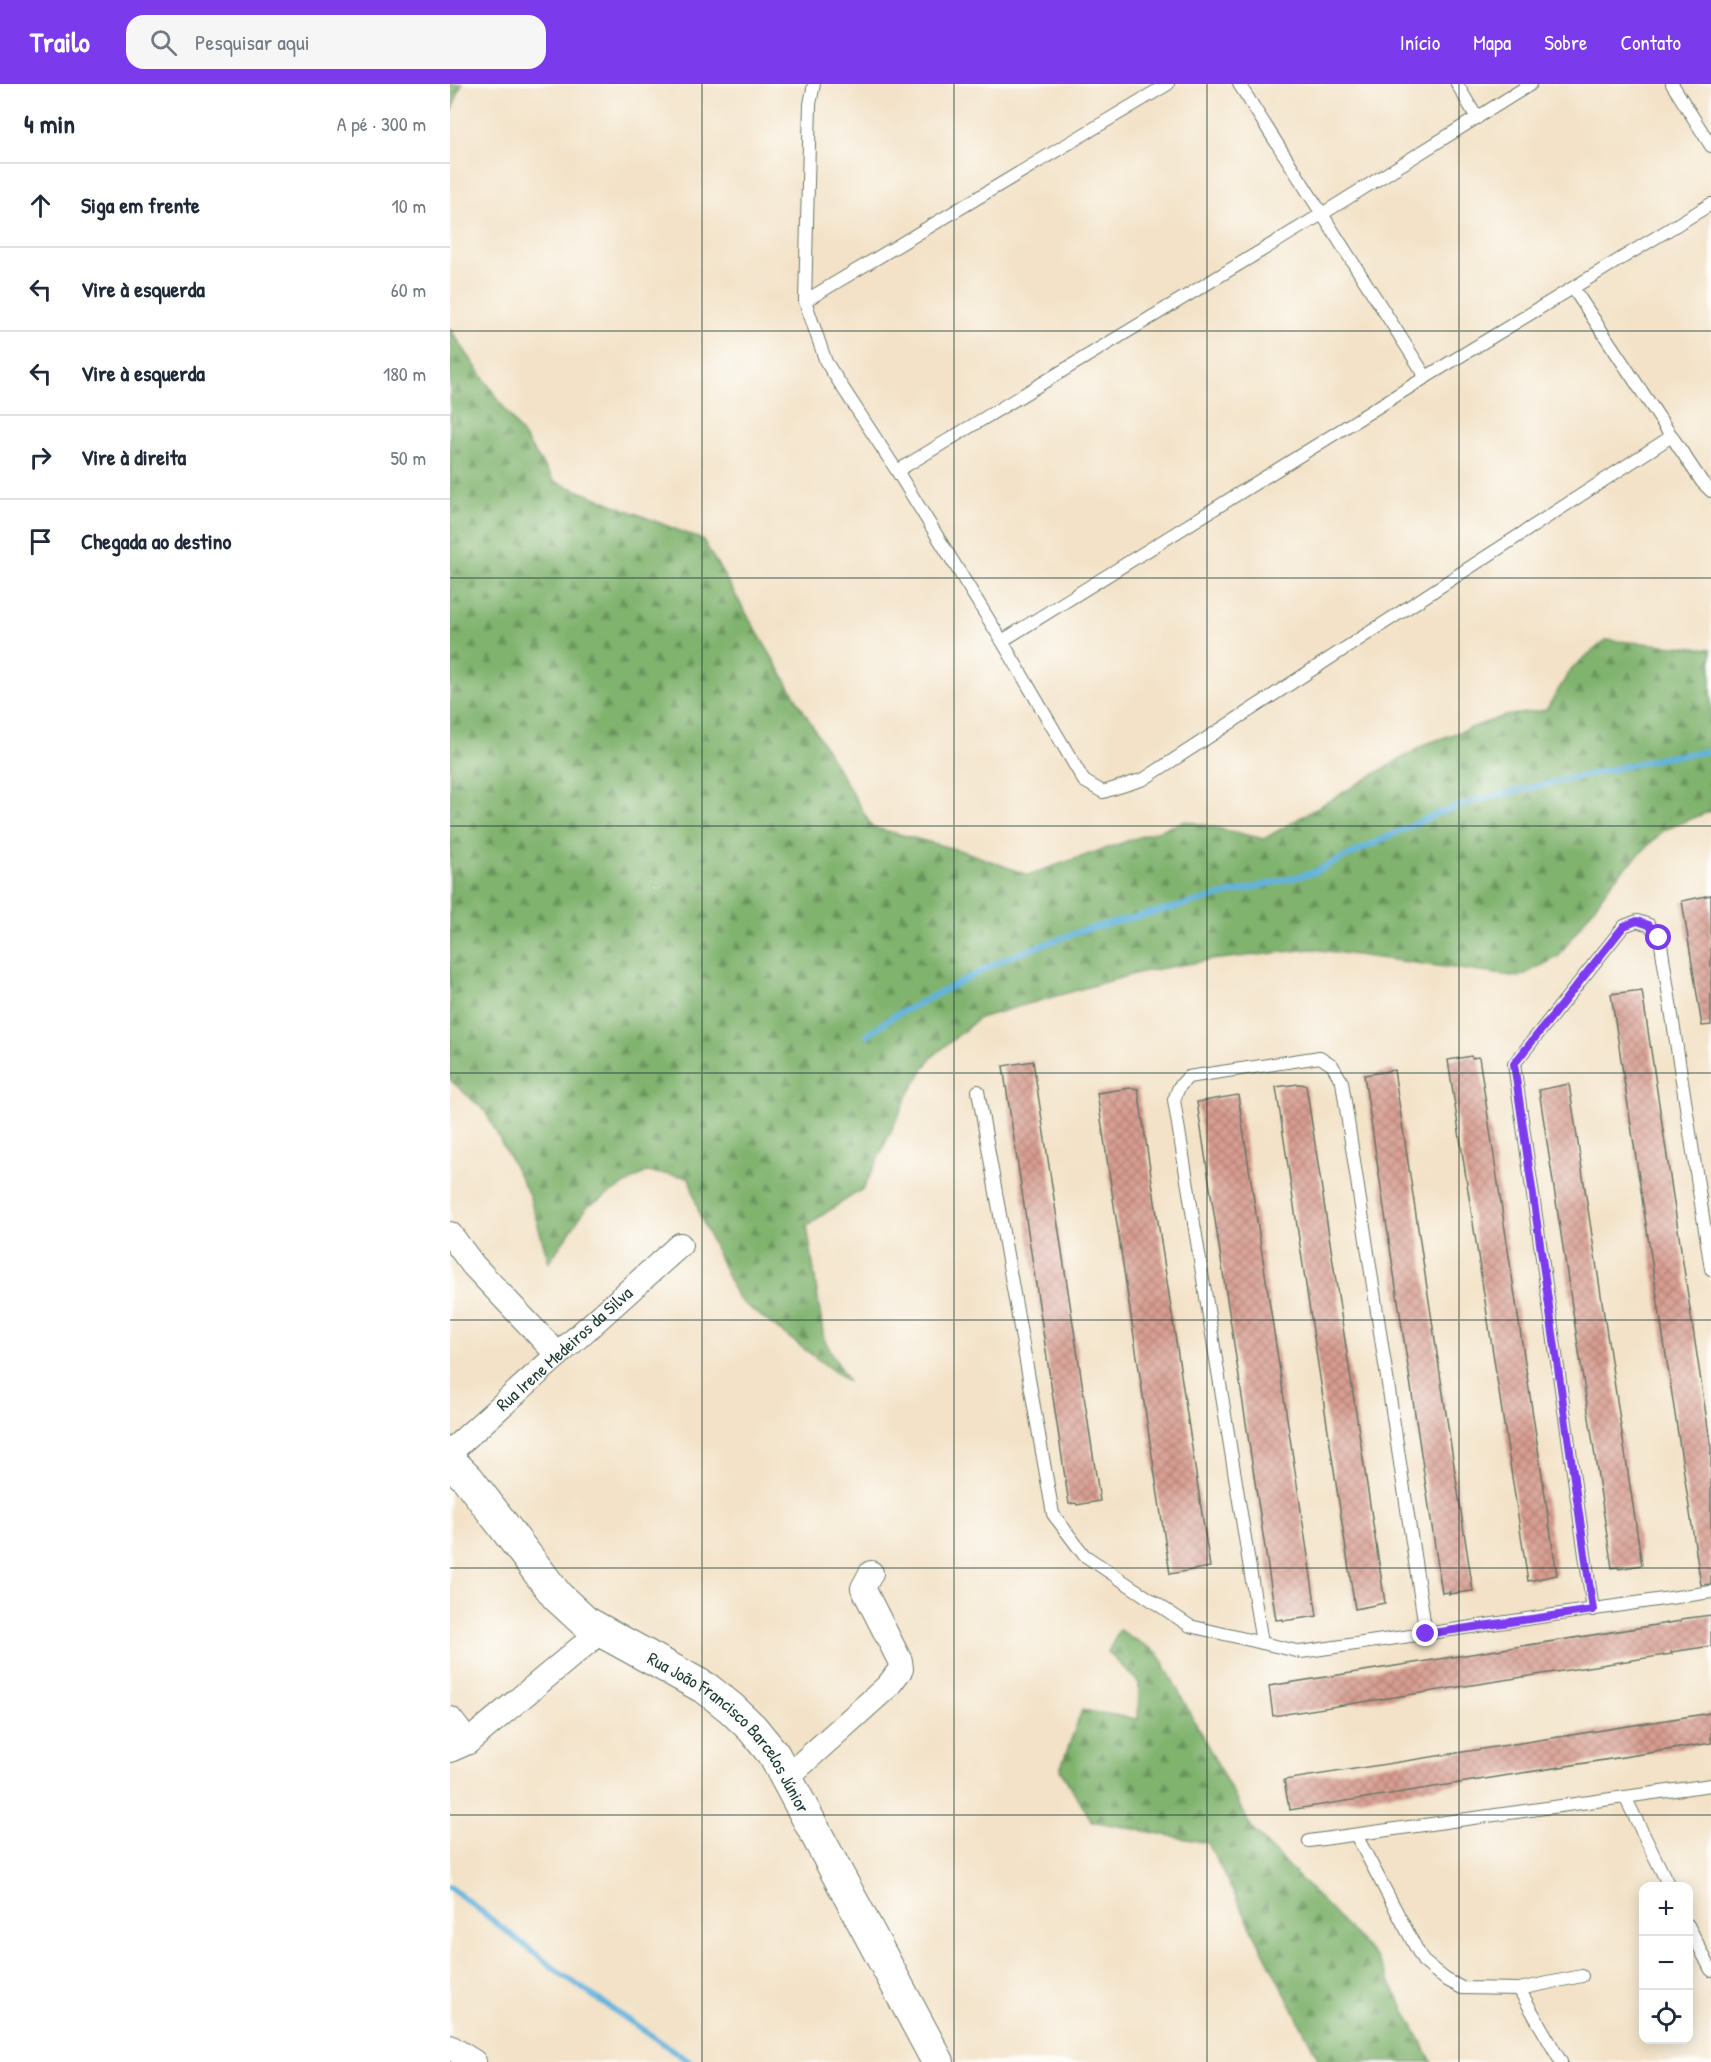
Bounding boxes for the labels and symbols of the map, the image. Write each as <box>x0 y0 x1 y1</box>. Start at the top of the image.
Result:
route start <box>1645 924 1671 950</box>
street label: Rua Irene Medeiros da Silva <box>491 1281 638 1417</box>
route end <box>1412 1620 1438 1646</box>
street label: Rua João Francisco Barcelos Júnior <box>643 1646 816 1817</box>

